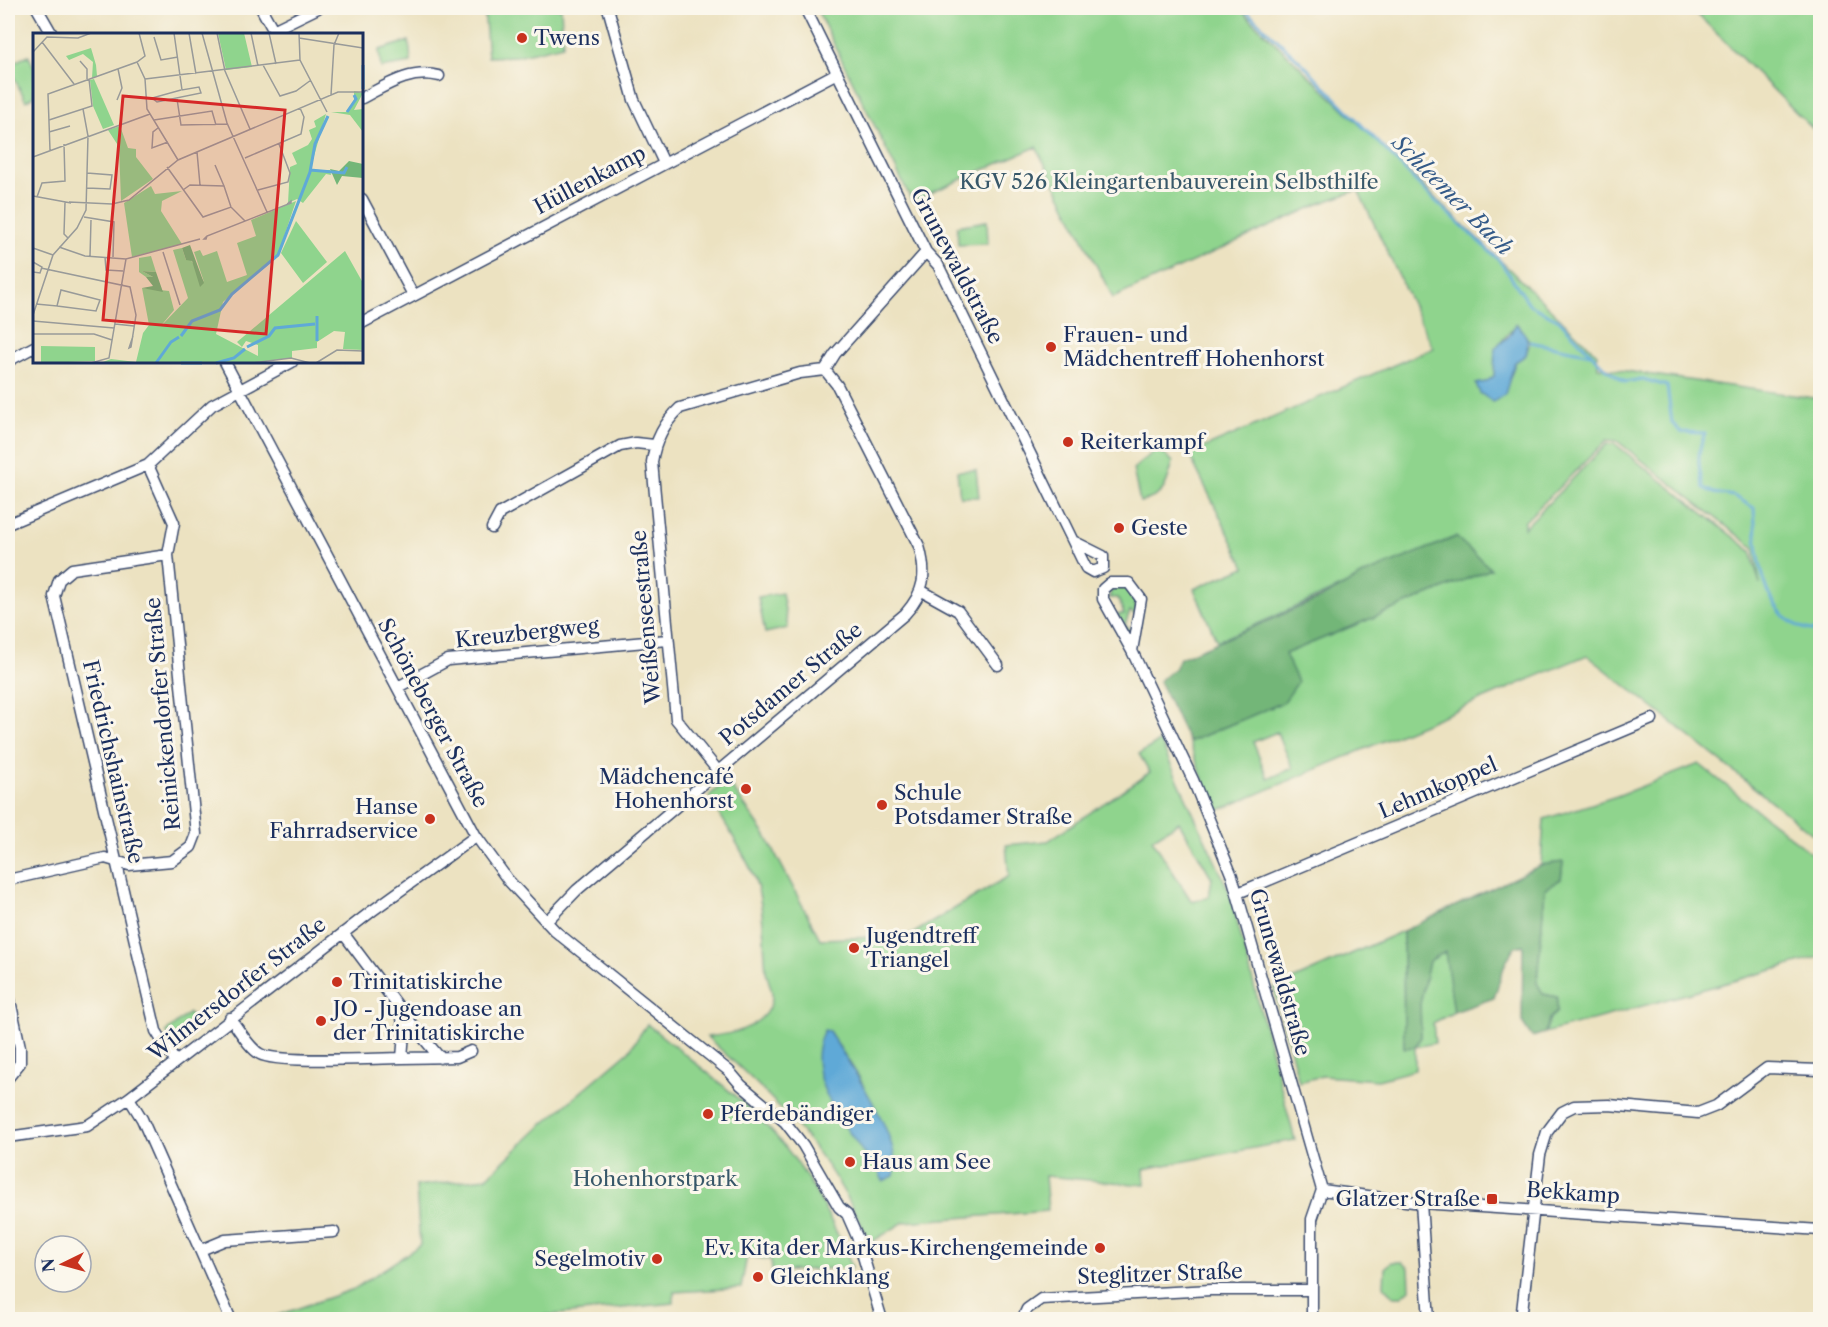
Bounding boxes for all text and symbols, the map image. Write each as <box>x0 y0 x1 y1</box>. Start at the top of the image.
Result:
place label: Twens <box>534 25 600 50</box>
marker: Twens <box>515 31 529 45</box>
inset map <box>33 33 363 363</box>
water label: Schleemer Bach <box>1385 128 1519 261</box>
street label: Hüllenkamp <box>530 140 650 219</box>
park label: KGV 526 Kleingartenbauverein Selbsthilfe <box>959 169 1379 194</box>
street label: Grunewaldstraße <box>906 184 1009 348</box>
place label: Frauen- und Mädchentreff Hohenhorst <box>1063 322 1325 371</box>
marker: Frauen- und Mädchentreff Hohenhorst <box>1044 340 1058 354</box>
place label: Reiterkampf <box>1080 429 1207 454</box>
marker: Reiterkampf <box>1061 435 1075 449</box>
place label: Geste <box>1131 515 1188 540</box>
marker: Geste <box>1112 521 1126 535</box>
street label: Weißenseestraße <box>625 529 666 706</box>
street label: Reinickendorfer Straße <box>140 596 185 832</box>
street label: Kreuzbergweg <box>454 612 601 652</box>
street label: Schöneberger Straße <box>373 614 494 812</box>
street label: Potsdamer Straße <box>714 617 867 750</box>
street label: Friedrichshainstraße <box>78 658 149 866</box>
street label: Lehmkoppel <box>1375 751 1501 824</box>
place label: Mädchencafé Hohenhorst <box>599 764 735 813</box>
place label: Schule Potsdamer Straße <box>894 780 1072 829</box>
marker: Mädchencafé Hohenhorst <box>739 782 753 796</box>
place label: Hanse Fahrradservice <box>269 794 418 843</box>
marker: Schule Potsdamer Straße <box>875 798 889 812</box>
marker: Hanse Fahrradservice <box>423 812 437 826</box>
street label: Grunewaldstraße <box>1245 885 1316 1058</box>
street label: Wilmersdorfer Straße <box>142 911 331 1066</box>
place label: Jugendtreff Triangel <box>863 923 980 972</box>
marker: Jugendtreff Triangel <box>847 941 861 955</box>
place label: Trinitatiskirche <box>349 969 503 994</box>
marker: Trinitatiskirche <box>330 975 344 989</box>
place label: JO - Jugendoase an der Trinitatiskirche <box>330 996 525 1045</box>
marker: JO - Jugendoase an der Trinitatiskirche <box>314 1014 328 1028</box>
place label: Pferdebändiger <box>720 1101 874 1126</box>
marker: Pferdebändiger <box>701 1107 715 1121</box>
place label: Haus am See <box>862 1149 991 1174</box>
marker: Haus am See <box>843 1155 857 1169</box>
park label: Hohenhorstpark <box>573 1166 738 1191</box>
street label: Bekkamp <box>1525 1177 1621 1208</box>
place label: Glatzer Straße <box>1336 1186 1480 1211</box>
marker: Glatzer Straße <box>1485 1192 1499 1206</box>
north arrow <box>33 1234 93 1294</box>
place label: Ev. Kita der Markus-Kirchengemeinde <box>704 1235 1088 1260</box>
marker: Ev. Kita der Markus-Kirchengemeinde <box>1093 1241 1107 1255</box>
place label: Segelmotiv <box>534 1246 646 1271</box>
marker: Segelmotiv <box>650 1252 664 1266</box>
text: N <box>37 1257 59 1273</box>
street label: Steglitzer Straße <box>1077 1258 1243 1289</box>
place label: Gleichklang <box>770 1264 890 1289</box>
marker: Gleichklang <box>751 1270 765 1284</box>

